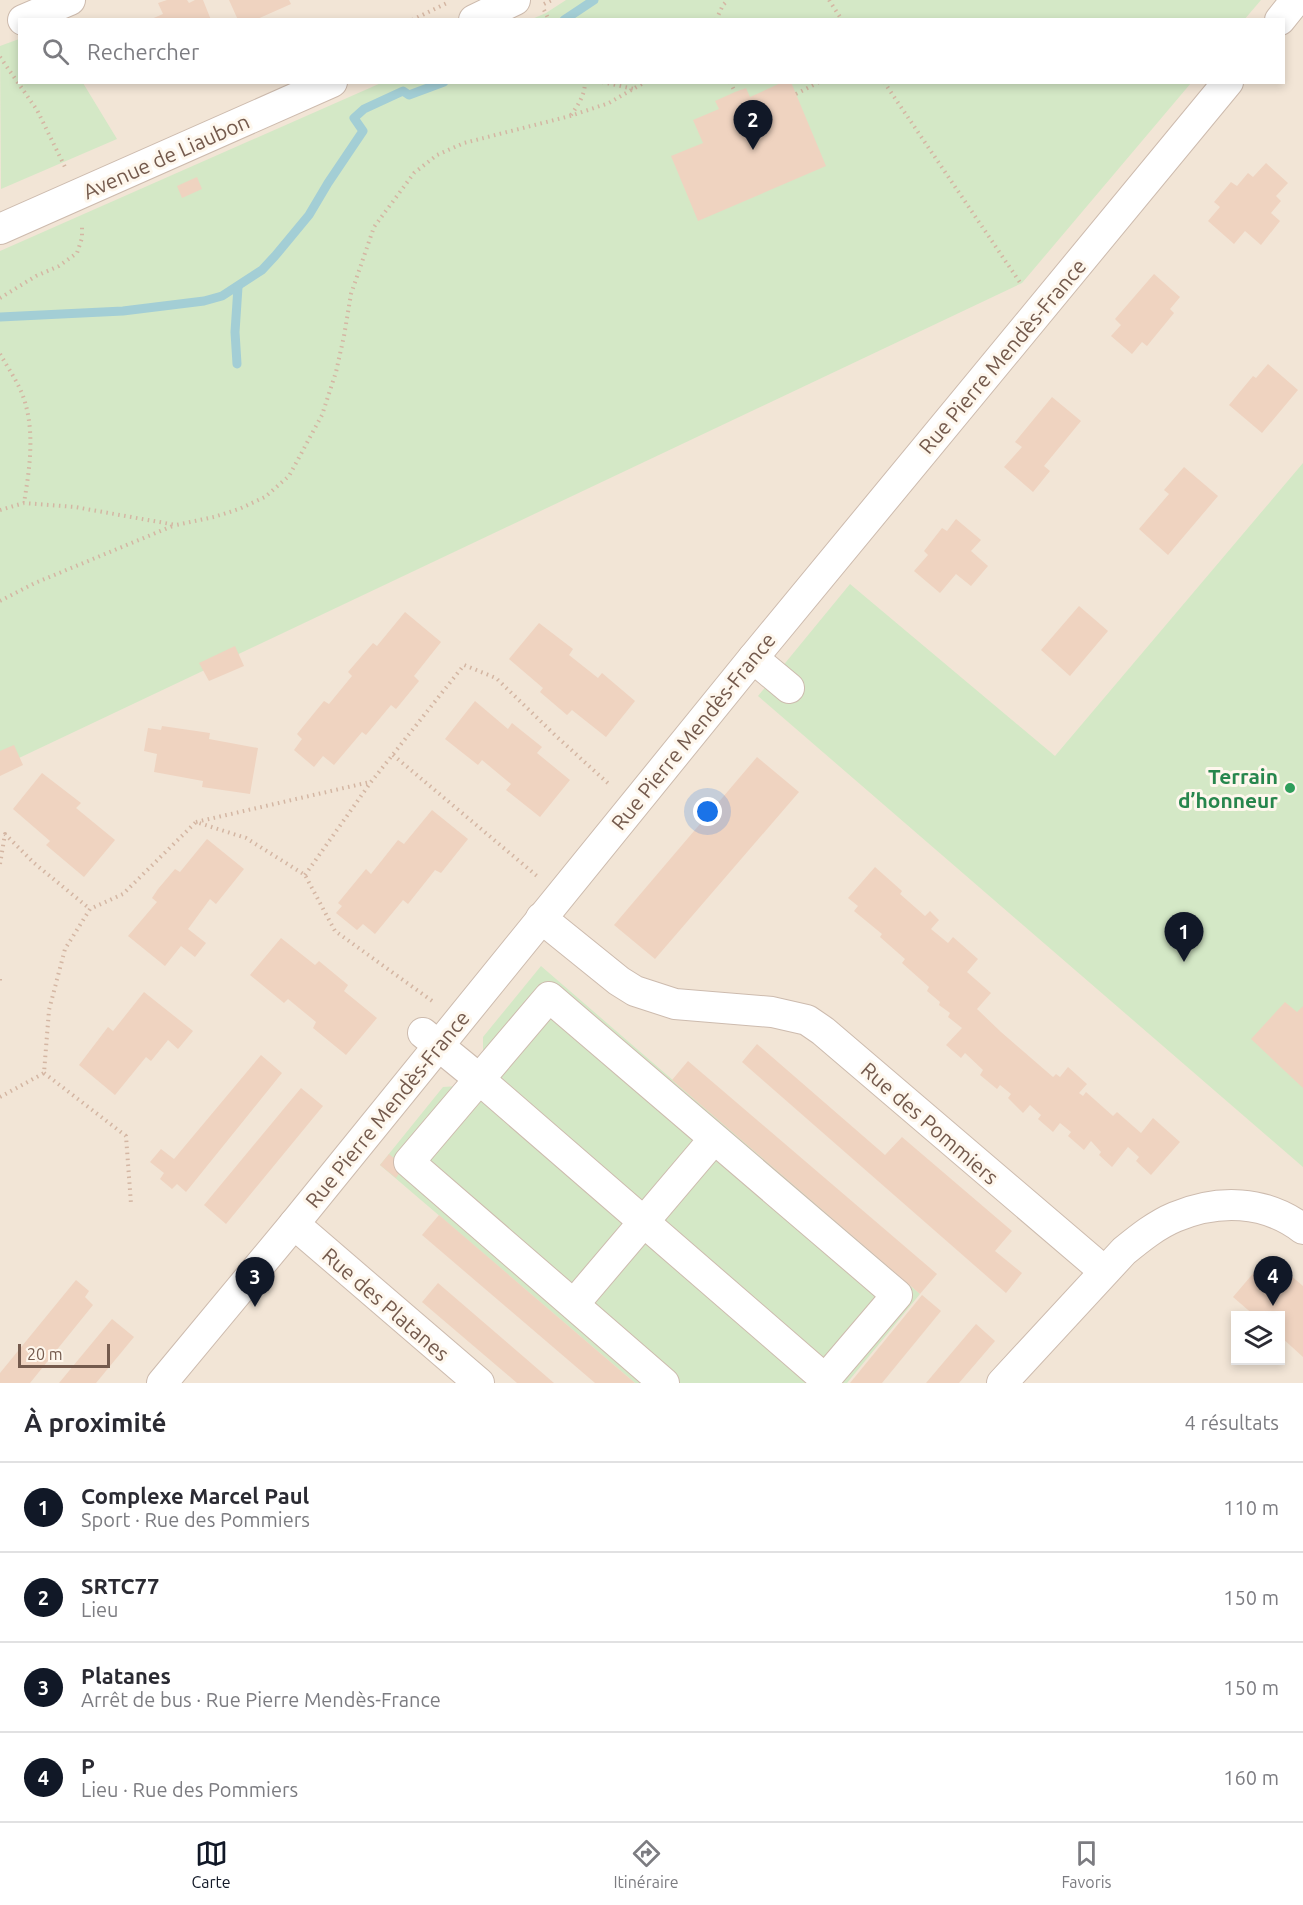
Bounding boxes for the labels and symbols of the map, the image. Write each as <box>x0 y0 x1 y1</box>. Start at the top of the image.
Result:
pin: 2 <box>734 100 772 150</box>
street label: Avenue de Liaubon <box>79 109 253 203</box>
street label: Rue Pierre Mendès-France <box>914 254 1090 458</box>
street label: Rue Pierre Mendès-France <box>606 628 780 834</box>
place label: Terrain d’honneur <box>1178 764 1278 812</box>
marker: Terrain d’honneur <box>1283 781 1297 795</box>
your location <box>693 797 722 826</box>
pin: 1 <box>1164 912 1204 962</box>
street label: Rue Pierre Mendès-France <box>300 1006 474 1212</box>
street label: Rue des Pommiers <box>857 1057 1003 1189</box>
street label: Rue des Platanes <box>318 1242 454 1366</box>
pin: 4 <box>1254 1256 1292 1306</box>
pin: 3 <box>236 1258 274 1307</box>
scale bar <box>18 1341 110 1368</box>

